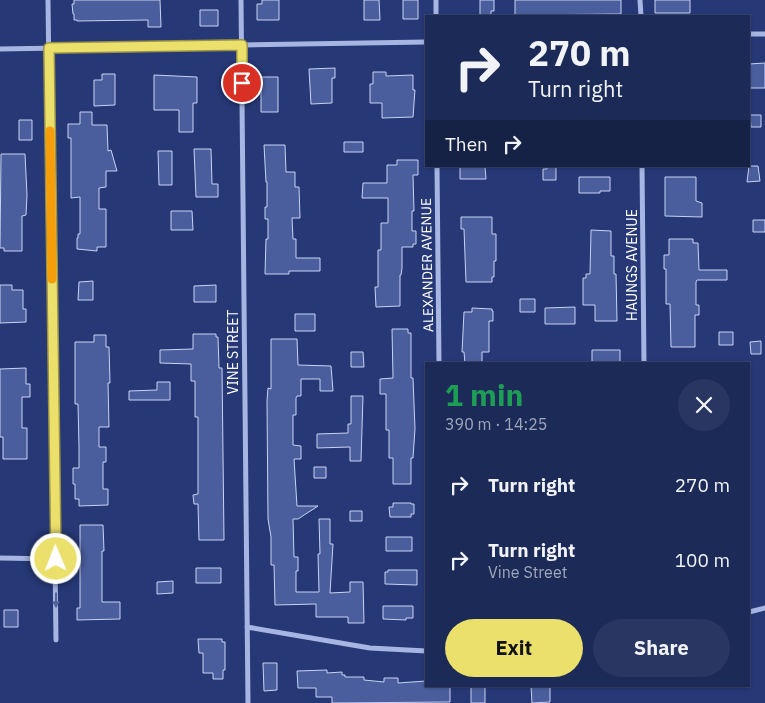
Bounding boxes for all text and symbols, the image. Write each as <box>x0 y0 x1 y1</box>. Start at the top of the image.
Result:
text: 270 m <box>528 30 631 76</box>
icon: right <box>445 35 510 100</box>
pin <box>221 62 263 104</box>
icon: arrive <box>228 69 256 97</box>
text: Turn right <box>528 74 623 103</box>
icon: right <box>498 130 526 158</box>
text: Then <box>445 132 488 156</box>
street label: ALEXANDER AVENUE <box>417 198 437 332</box>
street label: HAUNGS AVENUE <box>623 209 641 321</box>
street label: VINE STREET <box>224 310 242 394</box>
text: 1 min <box>445 375 523 414</box>
button: close <box>678 379 730 431</box>
text: 390 m · 14:25 <box>445 414 547 434</box>
icon: right <box>445 471 473 499</box>
text: Turn right <box>488 473 575 497</box>
text: 270 m <box>675 473 730 497</box>
position arrow <box>29 532 81 584</box>
text: Turn right <box>488 538 575 562</box>
icon: right <box>445 546 473 574</box>
text: 100 m <box>675 548 730 572</box>
text: Vine Street <box>488 562 567 582</box>
one-way arrow <box>52 592 60 608</box>
button: Exit <box>445 619 583 677</box>
button: Share <box>593 619 730 677</box>

